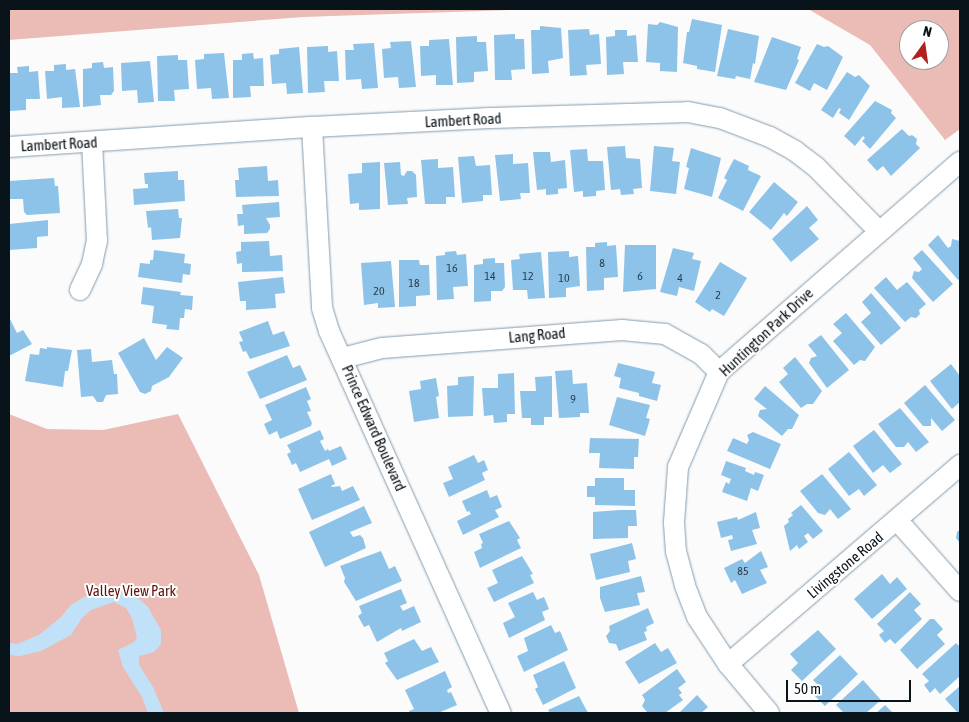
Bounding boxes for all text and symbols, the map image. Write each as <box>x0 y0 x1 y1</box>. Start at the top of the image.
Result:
north arrow <box>899 20 949 70</box>
text: N <box>921 23 933 40</box>
street label: Lambert Road <box>424 109 502 131</box>
street label: Lambert Road <box>20 133 98 155</box>
house number: 8 <box>599 257 605 271</box>
house number: 16 <box>446 262 458 276</box>
house number: 14 <box>484 270 496 284</box>
house number: 12 <box>522 270 534 284</box>
house number: 6 <box>637 270 643 284</box>
house number: 10 <box>558 272 570 286</box>
house number: 4 <box>677 272 683 286</box>
house number: 18 <box>408 277 420 291</box>
street label: Huntington Park Drive <box>715 284 817 380</box>
house number: 20 <box>373 285 385 299</box>
house number: 2 <box>715 289 721 303</box>
street label: Lang Road <box>508 324 566 346</box>
street label: Prince Edward Boulevard <box>338 362 410 494</box>
house number: 9 <box>570 393 576 407</box>
street label: Livingstone Road <box>803 528 887 602</box>
house number: 85 <box>737 565 749 579</box>
park label: Valley View Park <box>86 582 176 600</box>
scale bar <box>789 670 914 702</box>
text: 50 m <box>794 680 821 697</box>

